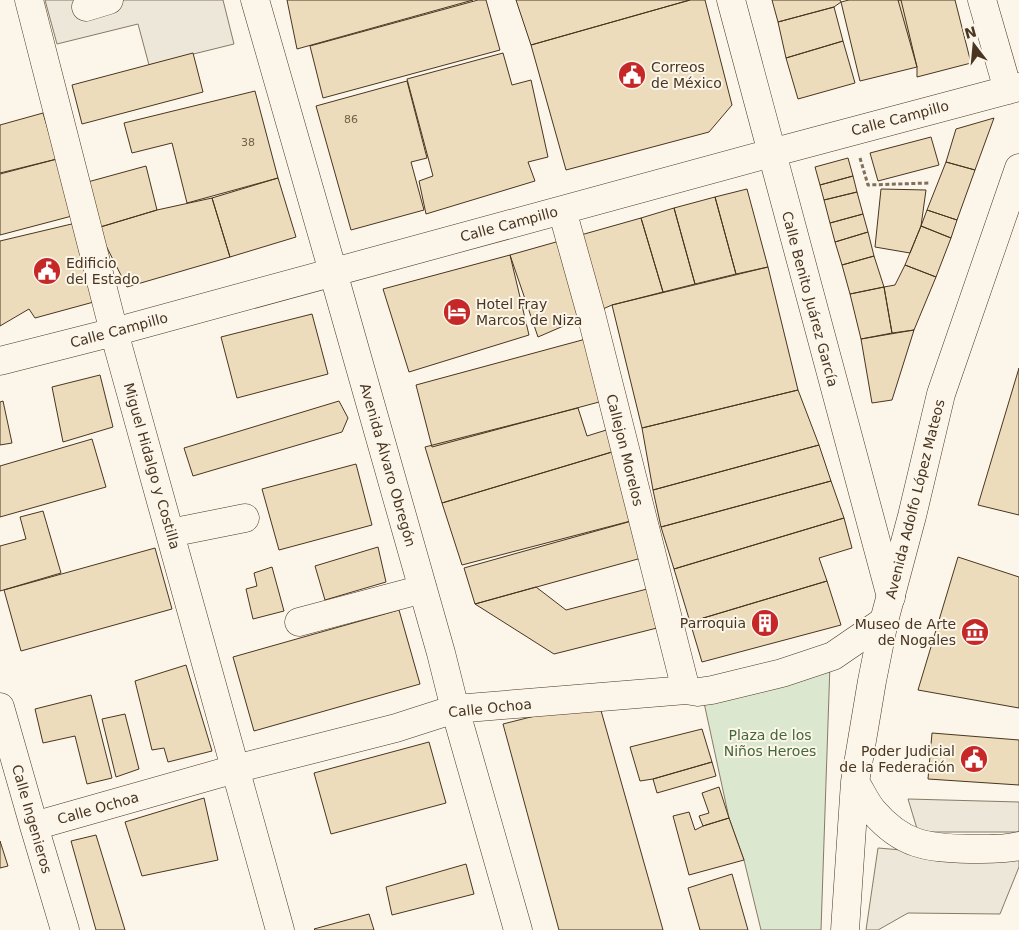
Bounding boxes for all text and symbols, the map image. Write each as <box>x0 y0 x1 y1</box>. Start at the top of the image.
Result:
north arrow <box>949 20 999 70</box>
text: N <box>963 23 978 42</box>
place label: Correos de México <box>651 59 722 91</box>
public building icon: Correos de México <box>617 60 647 90</box>
street label: Calle Campillo <box>849 97 951 139</box>
house number: 86 <box>344 113 358 126</box>
house number: 38 <box>241 136 255 149</box>
street label: Calle Campillo <box>458 203 560 245</box>
street label: Calle Benito Juárez García <box>779 209 841 389</box>
place label: Edificio del Estado <box>66 255 140 287</box>
public building icon: Edificio del Estado <box>32 256 62 286</box>
place label: Hotel Fray Marcos de Niza <box>476 296 582 328</box>
hotel icon: Hotel Fray Marcos de Niza <box>442 297 472 327</box>
street label: Calle Campillo <box>68 309 170 351</box>
street label: Miguel Hidalgo y Costilla <box>121 381 183 551</box>
street label: Avenida Álvaro Obregón <box>357 381 419 549</box>
street label: Callejon Morelos <box>603 392 647 508</box>
street label: Avenida Adolfo López Mateos <box>882 398 948 600</box>
building icon: Parroquia <box>750 608 780 638</box>
place label: Parroquia <box>680 615 746 631</box>
place label: Museo de Arte de Nogales <box>855 616 956 648</box>
museum icon: Museo de Arte de Nogales <box>960 617 990 647</box>
street label: Calle Ochoa <box>447 696 533 720</box>
park label: Plaza de los Niños Heroes <box>724 727 816 759</box>
place label: Poder Judicial de la Federación <box>839 743 955 775</box>
public building icon: Poder Judicial de la Federación <box>959 744 989 774</box>
street label: Calle Ingenieros <box>9 763 55 875</box>
street label: Calle Ochoa <box>55 789 141 827</box>

